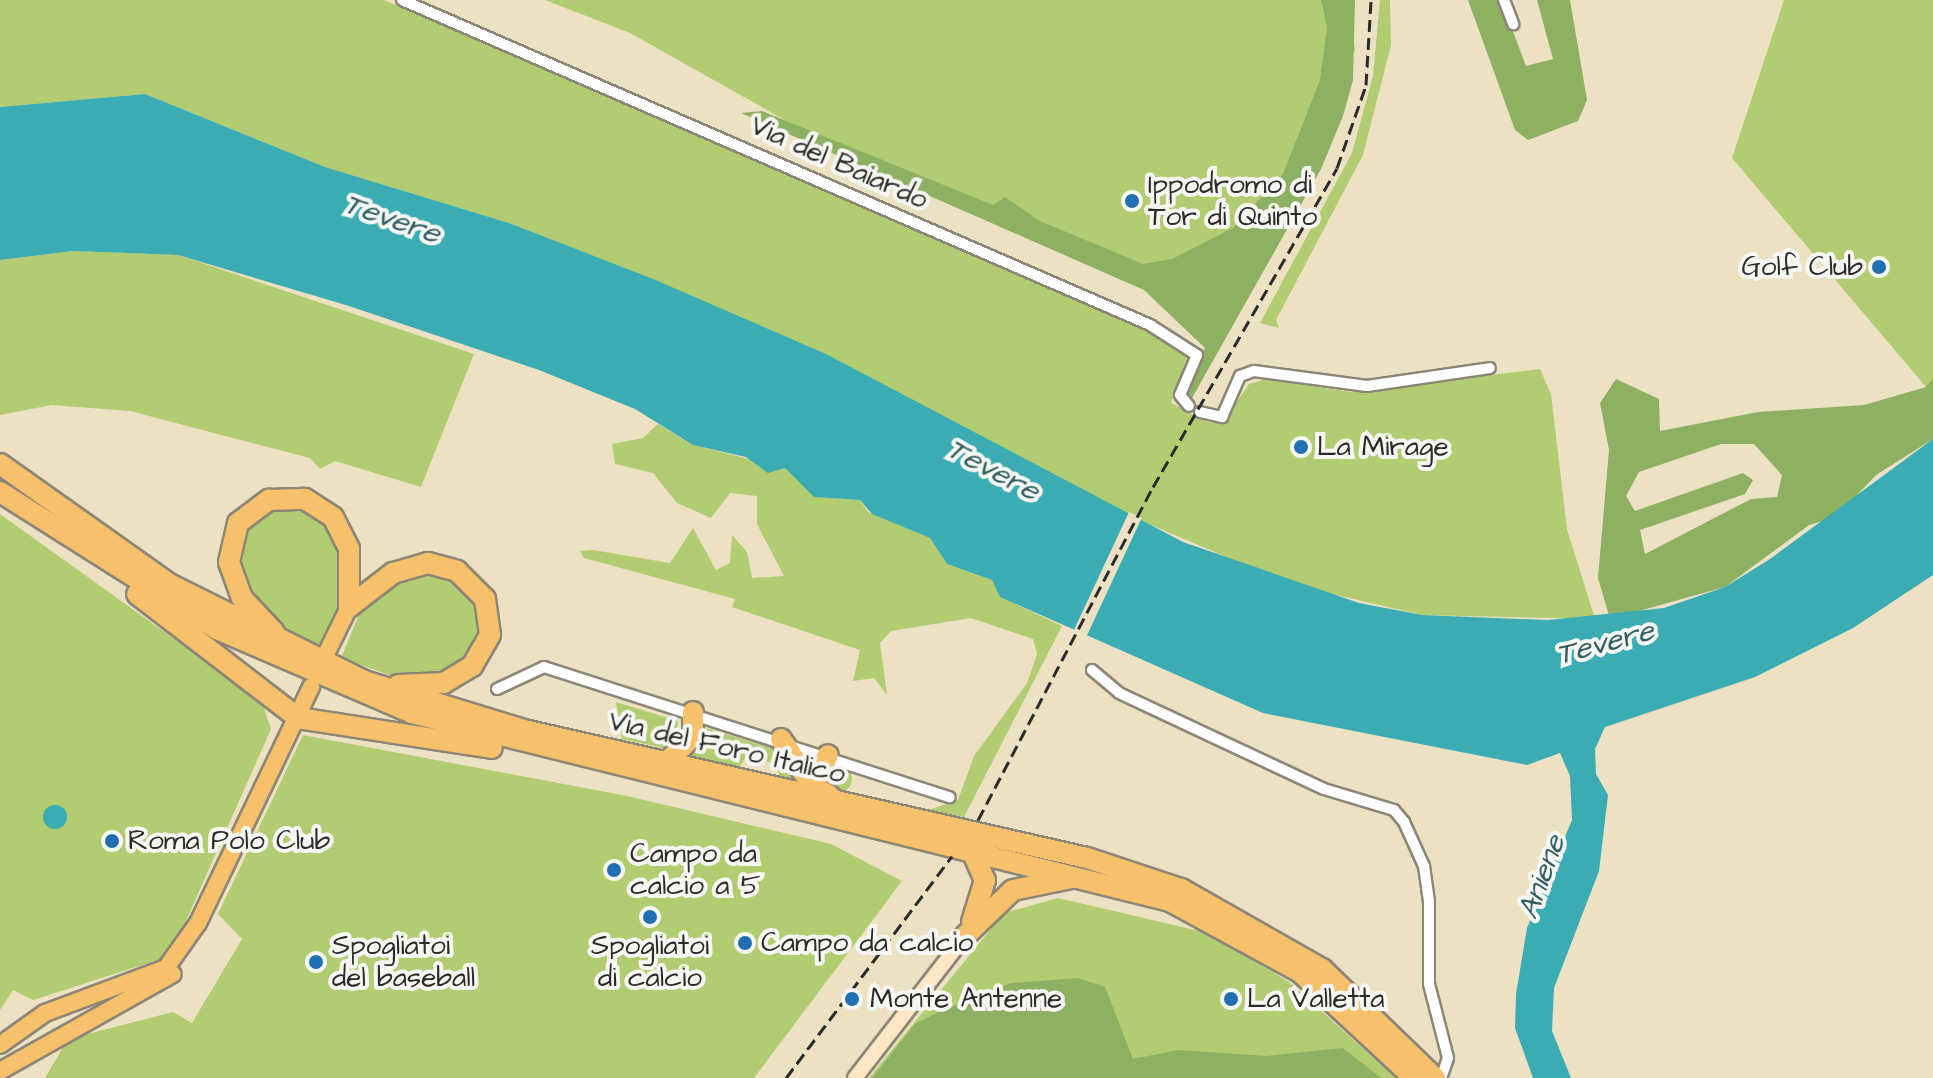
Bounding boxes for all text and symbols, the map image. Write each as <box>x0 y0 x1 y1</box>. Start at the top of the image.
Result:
street label: Via del Baiardo <box>745 109 933 217</box>
place label: Ippodromo di Tor di Quinto <box>1148 168 1317 234</box>
water label: Tevere <box>339 186 445 252</box>
marker: Ippodromo di Tor di Quinto <box>1123 192 1141 210</box>
place label: Golf Club <box>1741 250 1863 284</box>
marker: Golf Club <box>1870 258 1888 276</box>
place label: La Mirage <box>1317 430 1449 464</box>
water label: Tevere <box>941 431 1045 509</box>
marker: La Mirage <box>1292 438 1310 456</box>
water label: Tevere <box>1552 613 1658 673</box>
street label: Via del Foro Italico <box>605 704 849 792</box>
place label: Roma Polo Club <box>128 824 330 858</box>
water label: Aniene <box>1510 830 1574 924</box>
marker: Roma Polo Club <box>103 832 121 850</box>
place label: Campo da calcio a 5 <box>630 837 761 903</box>
marker: Campo da calcio a 5 <box>605 861 623 879</box>
marker: Spogliatoi di calcio <box>641 908 659 926</box>
place label: Campo da calcio <box>761 926 973 960</box>
place label: Spogliatoi del baseball <box>332 929 475 995</box>
place label: Spogliatoi di calcio <box>591 929 709 995</box>
marker: Campo da calcio <box>736 934 754 952</box>
marker: Spogliatoi del baseball <box>307 953 325 971</box>
place label: Monte Antenne <box>870 982 1062 1016</box>
place label: La Valletta <box>1247 982 1384 1016</box>
marker: Monte Antenne <box>841 988 863 1010</box>
marker: La Valletta <box>1222 990 1240 1008</box>

